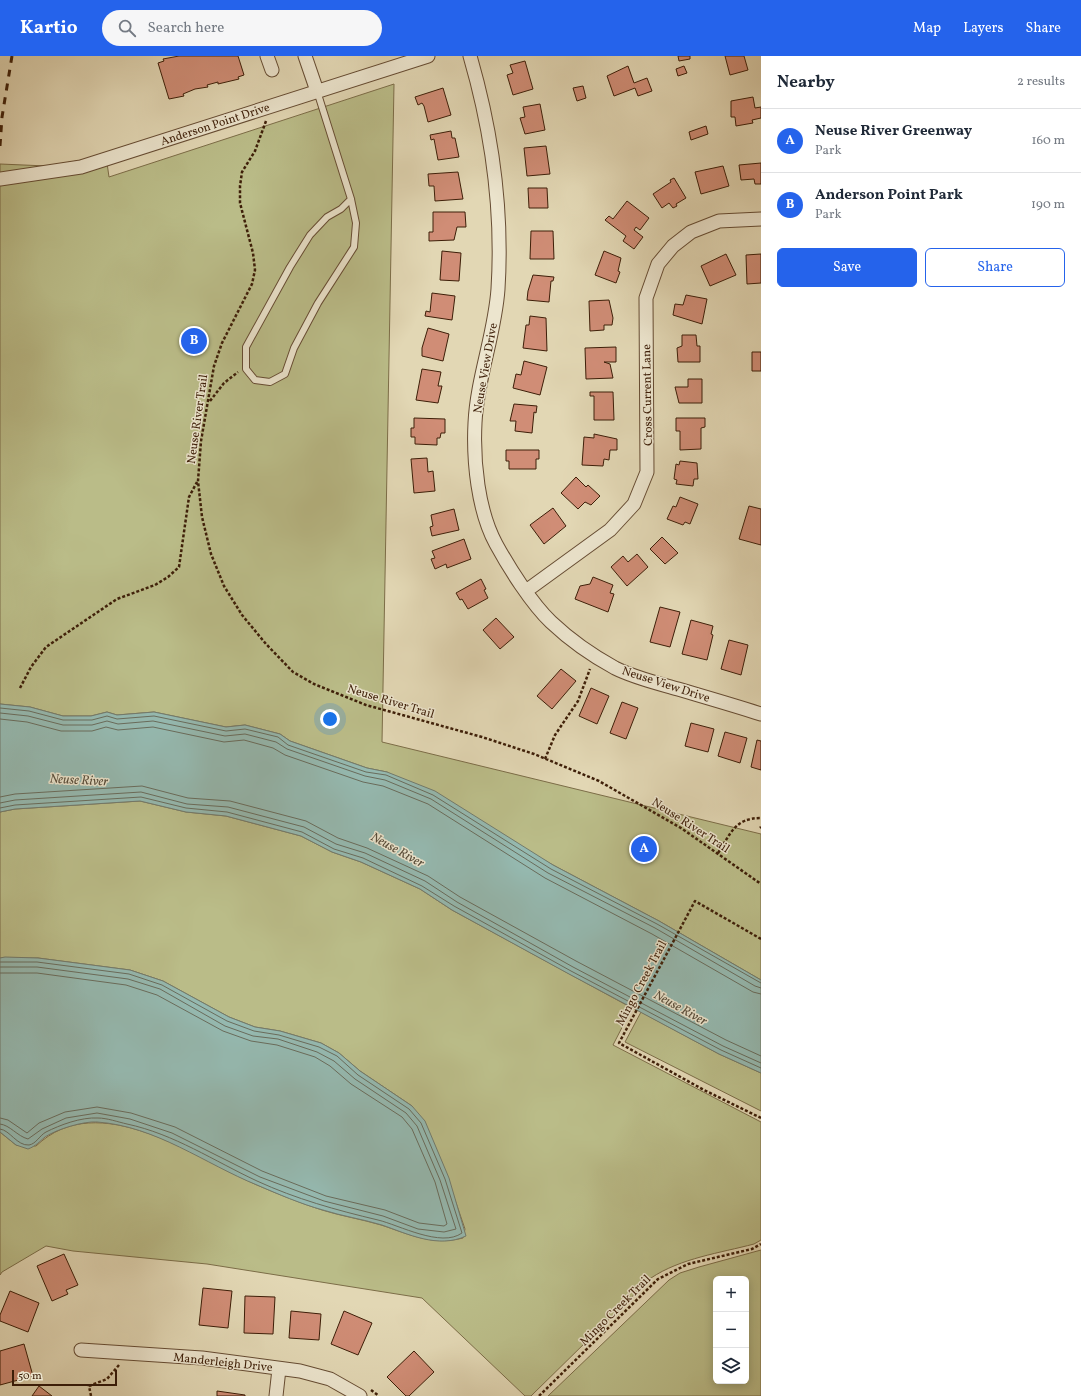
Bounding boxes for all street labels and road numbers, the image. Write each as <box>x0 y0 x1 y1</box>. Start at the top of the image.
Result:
street label: Anderson Point Drive <box>159 100 272 150</box>
street label: Neuse View Drive <box>470 321 502 415</box>
street label: Cross Current Lane <box>639 344 657 446</box>
street label: Neuse River Trail <box>184 373 212 465</box>
street label: Neuse View Drive <box>620 663 712 707</box>
street label: Neuse River Trail <box>345 681 437 723</box>
street label: Neuse River Trail <box>648 795 733 857</box>
street label: Mingo Creek Trail <box>613 938 671 1029</box>
street label: Mingo Creek Trail <box>577 1271 655 1350</box>
street label: Manderleigh Drive <box>172 1350 274 1376</box>

